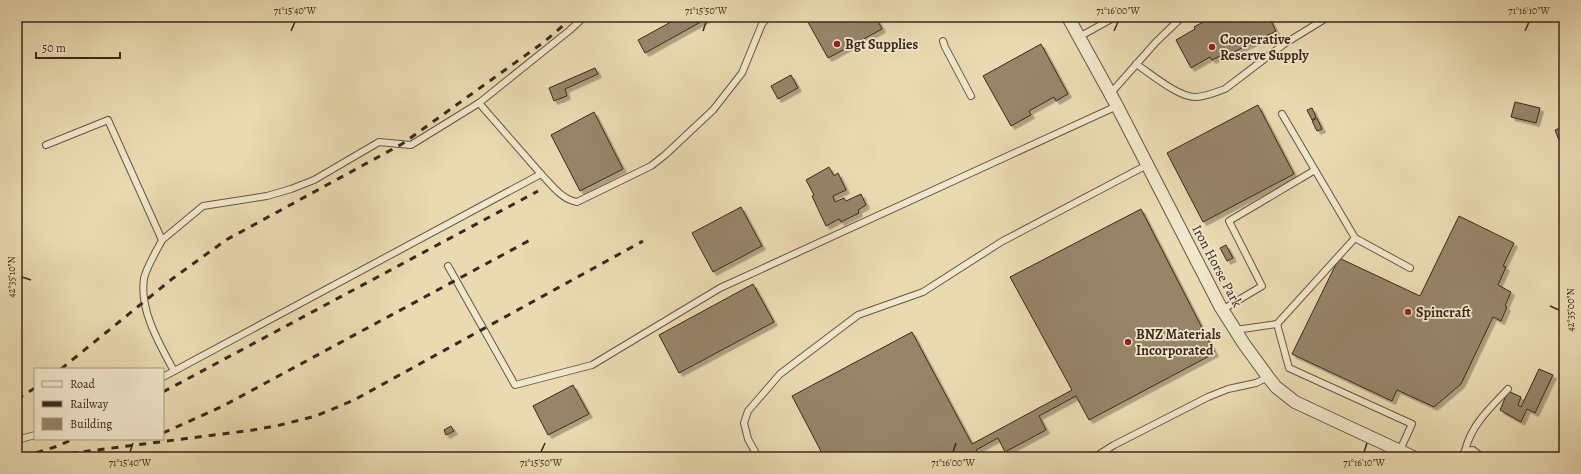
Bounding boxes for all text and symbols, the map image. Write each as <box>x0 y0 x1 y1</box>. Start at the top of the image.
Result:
text: 71°15'40"W <box>274 4 317 17</box>
text: 71°15'50"W <box>685 4 728 17</box>
text: 71°16'00"W <box>1096 4 1140 17</box>
text: 71°16'10"W <box>1508 4 1550 17</box>
place label: Cooperative Reserve Supply <box>1220 30 1309 65</box>
scale bar <box>36 34 120 60</box>
place label: Bgt Supplies <box>845 35 918 54</box>
marker: Bgt Supplies <box>832 39 842 49</box>
text: 50 m <box>42 40 66 56</box>
marker: Cooperative Reserve Supply <box>1207 42 1217 52</box>
street label: Iron Horse Park <box>1187 221 1247 311</box>
text: 42°35'10"N <box>5 256 18 298</box>
text: 42°35'00"N <box>1564 288 1577 332</box>
place label: Spincraft <box>1416 303 1471 322</box>
marker: Spincraft <box>1403 307 1413 317</box>
place label: BNZ Materials Incorporated <box>1136 325 1221 360</box>
marker: BNZ Materials Incorporated <box>1123 337 1133 347</box>
legend <box>34 368 164 440</box>
text: Road <box>70 376 96 392</box>
text: Railway <box>70 396 109 412</box>
text: Building <box>70 416 112 432</box>
text: 71°15'40"W <box>109 456 152 469</box>
text: 71°15'50"W <box>520 456 563 469</box>
text: 71°16'00"W <box>931 456 975 469</box>
text: 71°16'10"W <box>1343 456 1385 469</box>

